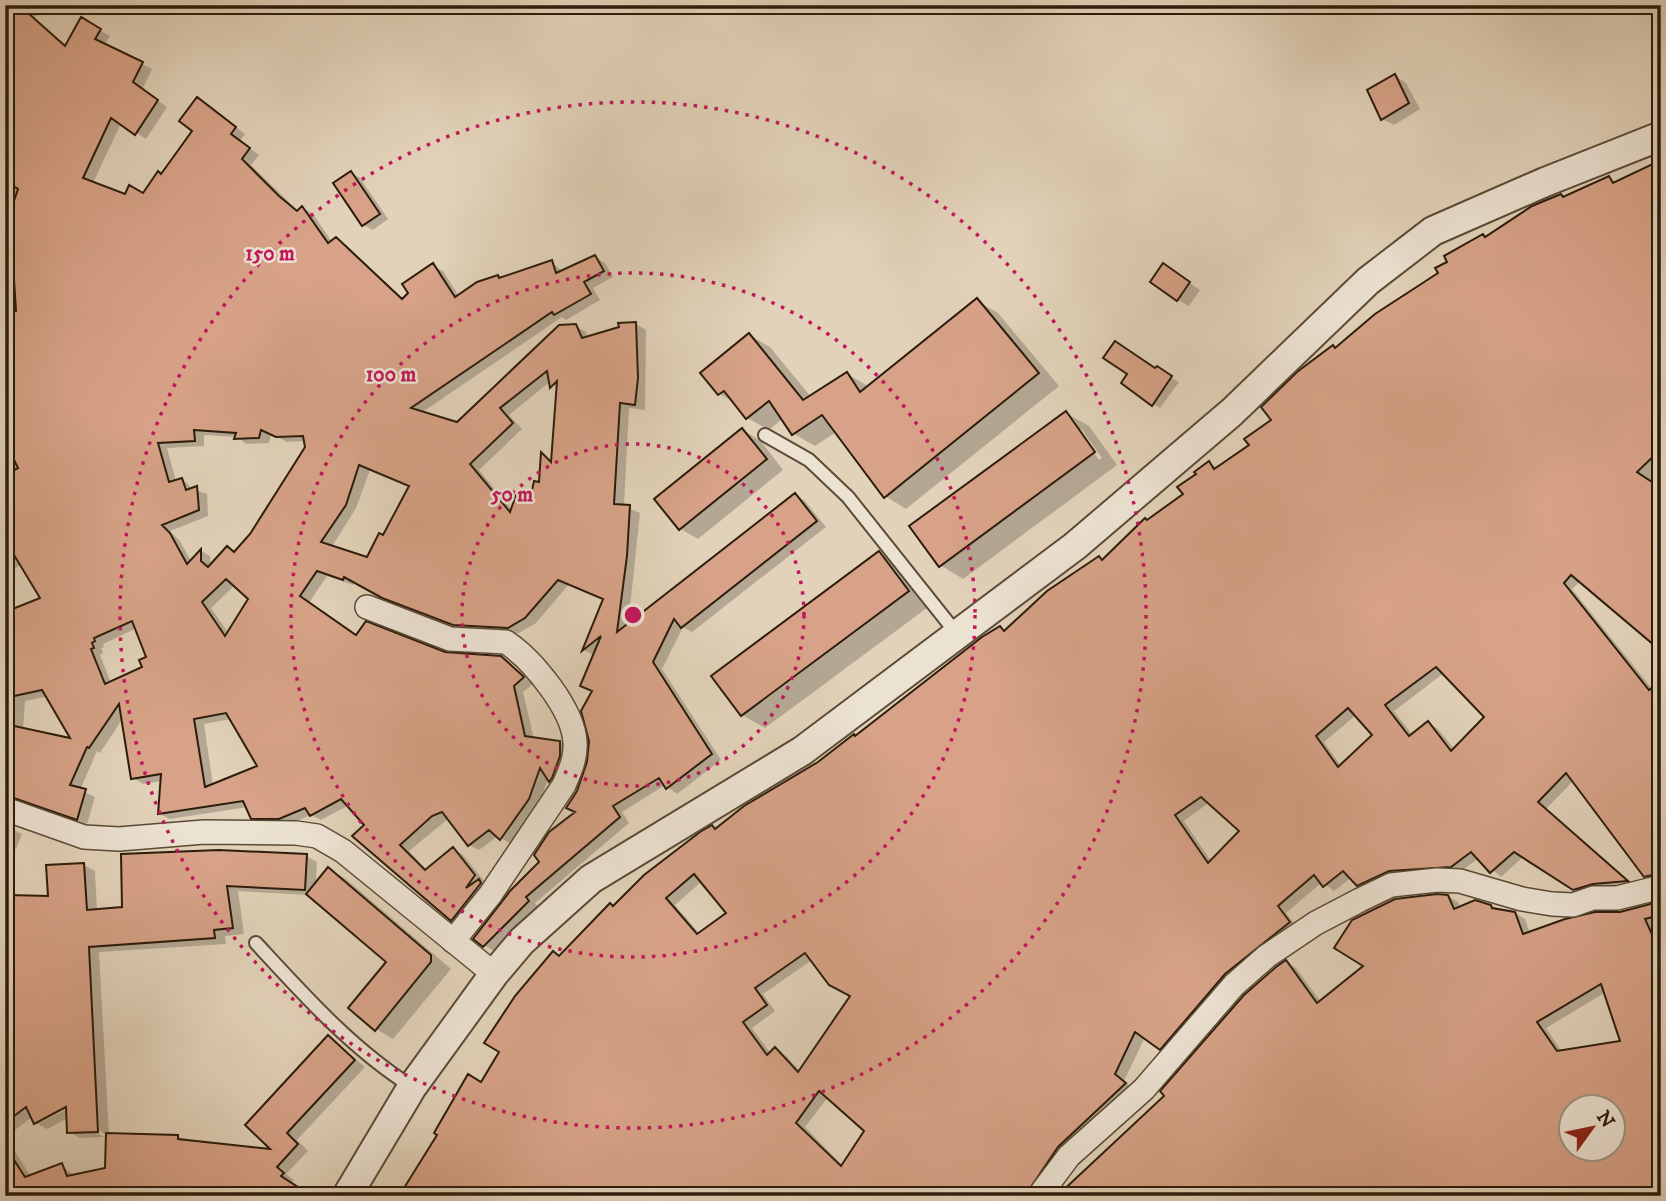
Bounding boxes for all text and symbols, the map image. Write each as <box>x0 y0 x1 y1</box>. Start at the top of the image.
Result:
text: 150 m <box>245 241 295 267</box>
text: 100 m <box>366 362 416 388</box>
text: 50 m <box>490 482 533 508</box>
centre of rings <box>621 603 645 627</box>
north arrow <box>1558 1092 1628 1162</box>
text: N <box>1591 1107 1619 1133</box>

